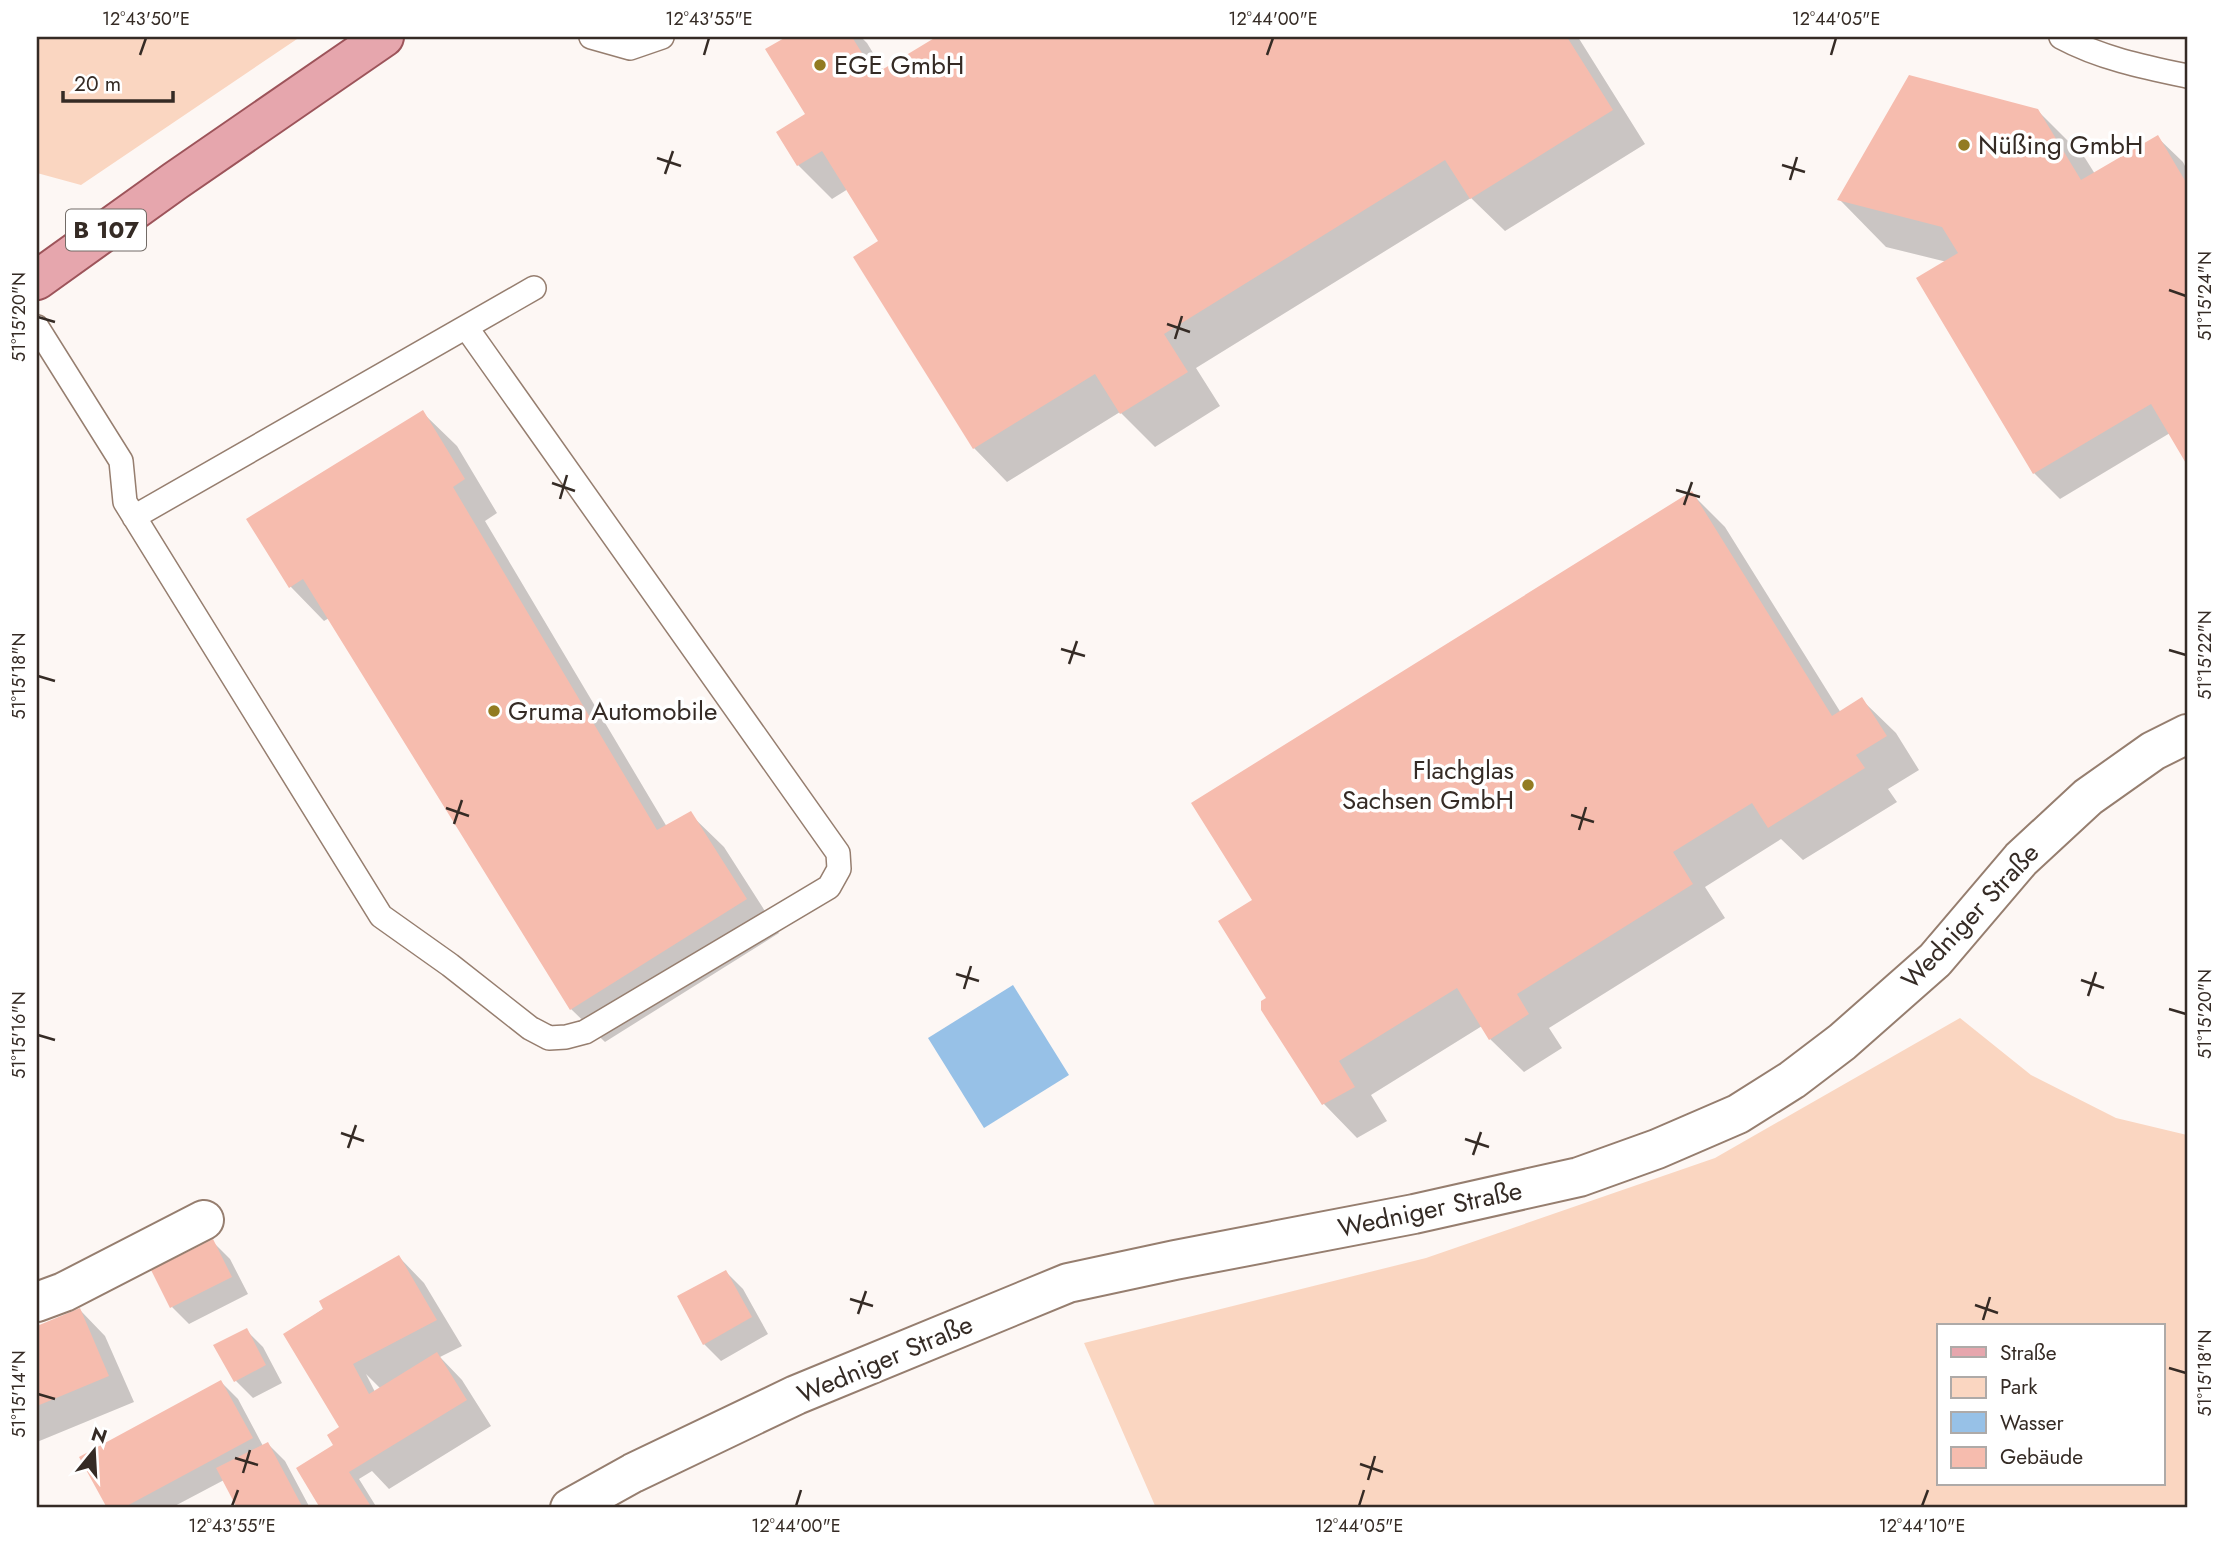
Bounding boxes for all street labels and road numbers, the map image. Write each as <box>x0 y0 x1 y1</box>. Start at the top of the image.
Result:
road number: B 107 <box>66 210 146 250</box>
street label: Wedniger Straße <box>1892 835 2048 997</box>
street label: Wedniger Straße <box>1334 1171 1526 1247</box>
street label: Wedniger Straße <box>791 1305 979 1413</box>

